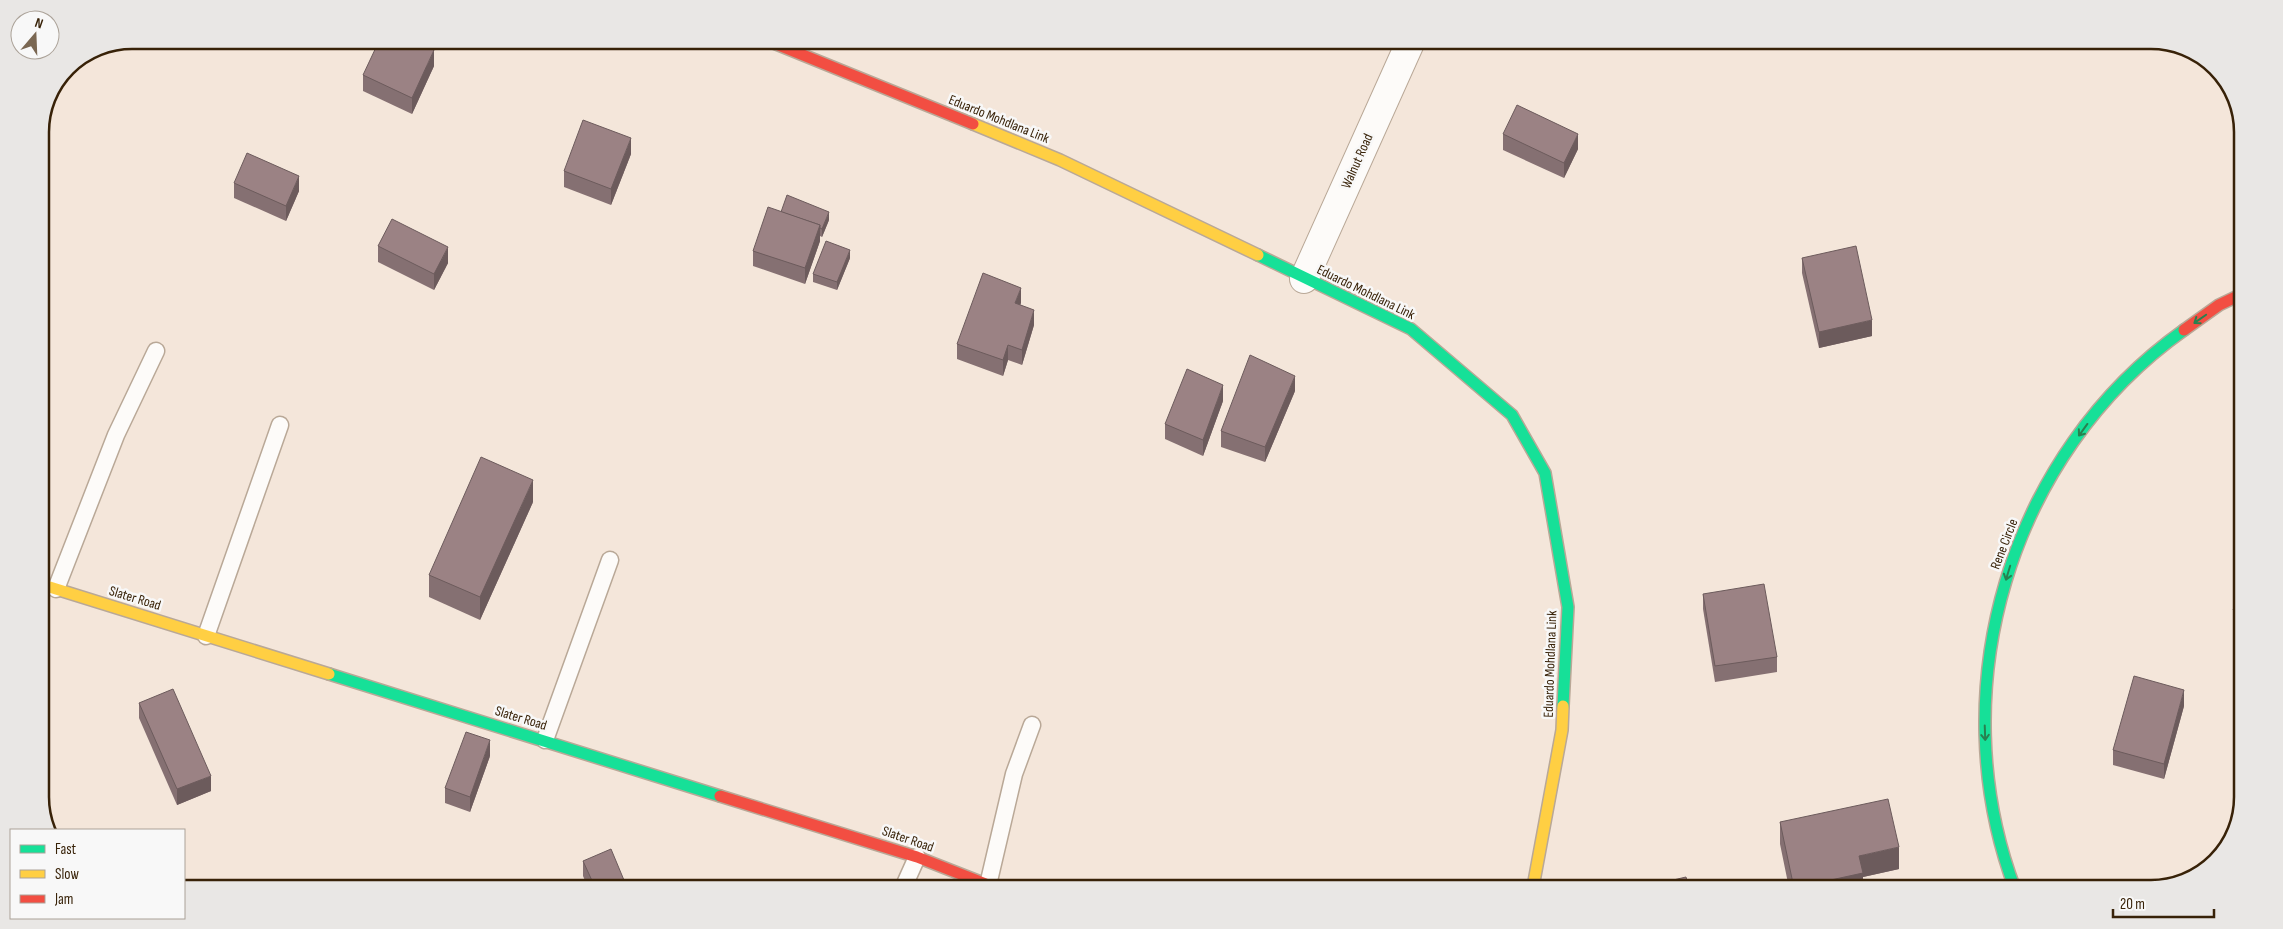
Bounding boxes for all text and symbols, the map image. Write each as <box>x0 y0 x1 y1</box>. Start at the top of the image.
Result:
north arrow <box>10 10 60 60</box>
text: N <box>33 14 45 32</box>
street label: Eduardo Mohdlana Link <box>946 91 1052 147</box>
street label: Walnut Road <box>1337 131 1377 191</box>
street label: Eduardo Mohdlana Link <box>1314 261 1418 323</box>
one-way arrow <box>2193 314 2207 324</box>
one-way arrow <box>2078 423 2088 437</box>
street label: Rene Circle <box>1987 516 2021 572</box>
one-way arrow <box>2003 565 2013 581</box>
street label: Slater Road <box>107 582 163 614</box>
street label: Eduardo Mohdlana Link <box>1540 610 1560 718</box>
street label: Slater Road <box>493 702 549 734</box>
one-way arrow <box>1981 725 1990 741</box>
street label: Slater Road <box>880 822 936 856</box>
legend <box>10 829 185 919</box>
text: Fast <box>55 840 77 859</box>
text: Slow <box>55 865 79 884</box>
scale bar <box>2113 886 2214 918</box>
text: Jam <box>54 890 73 909</box>
text: 20 m <box>2120 895 2145 914</box>

